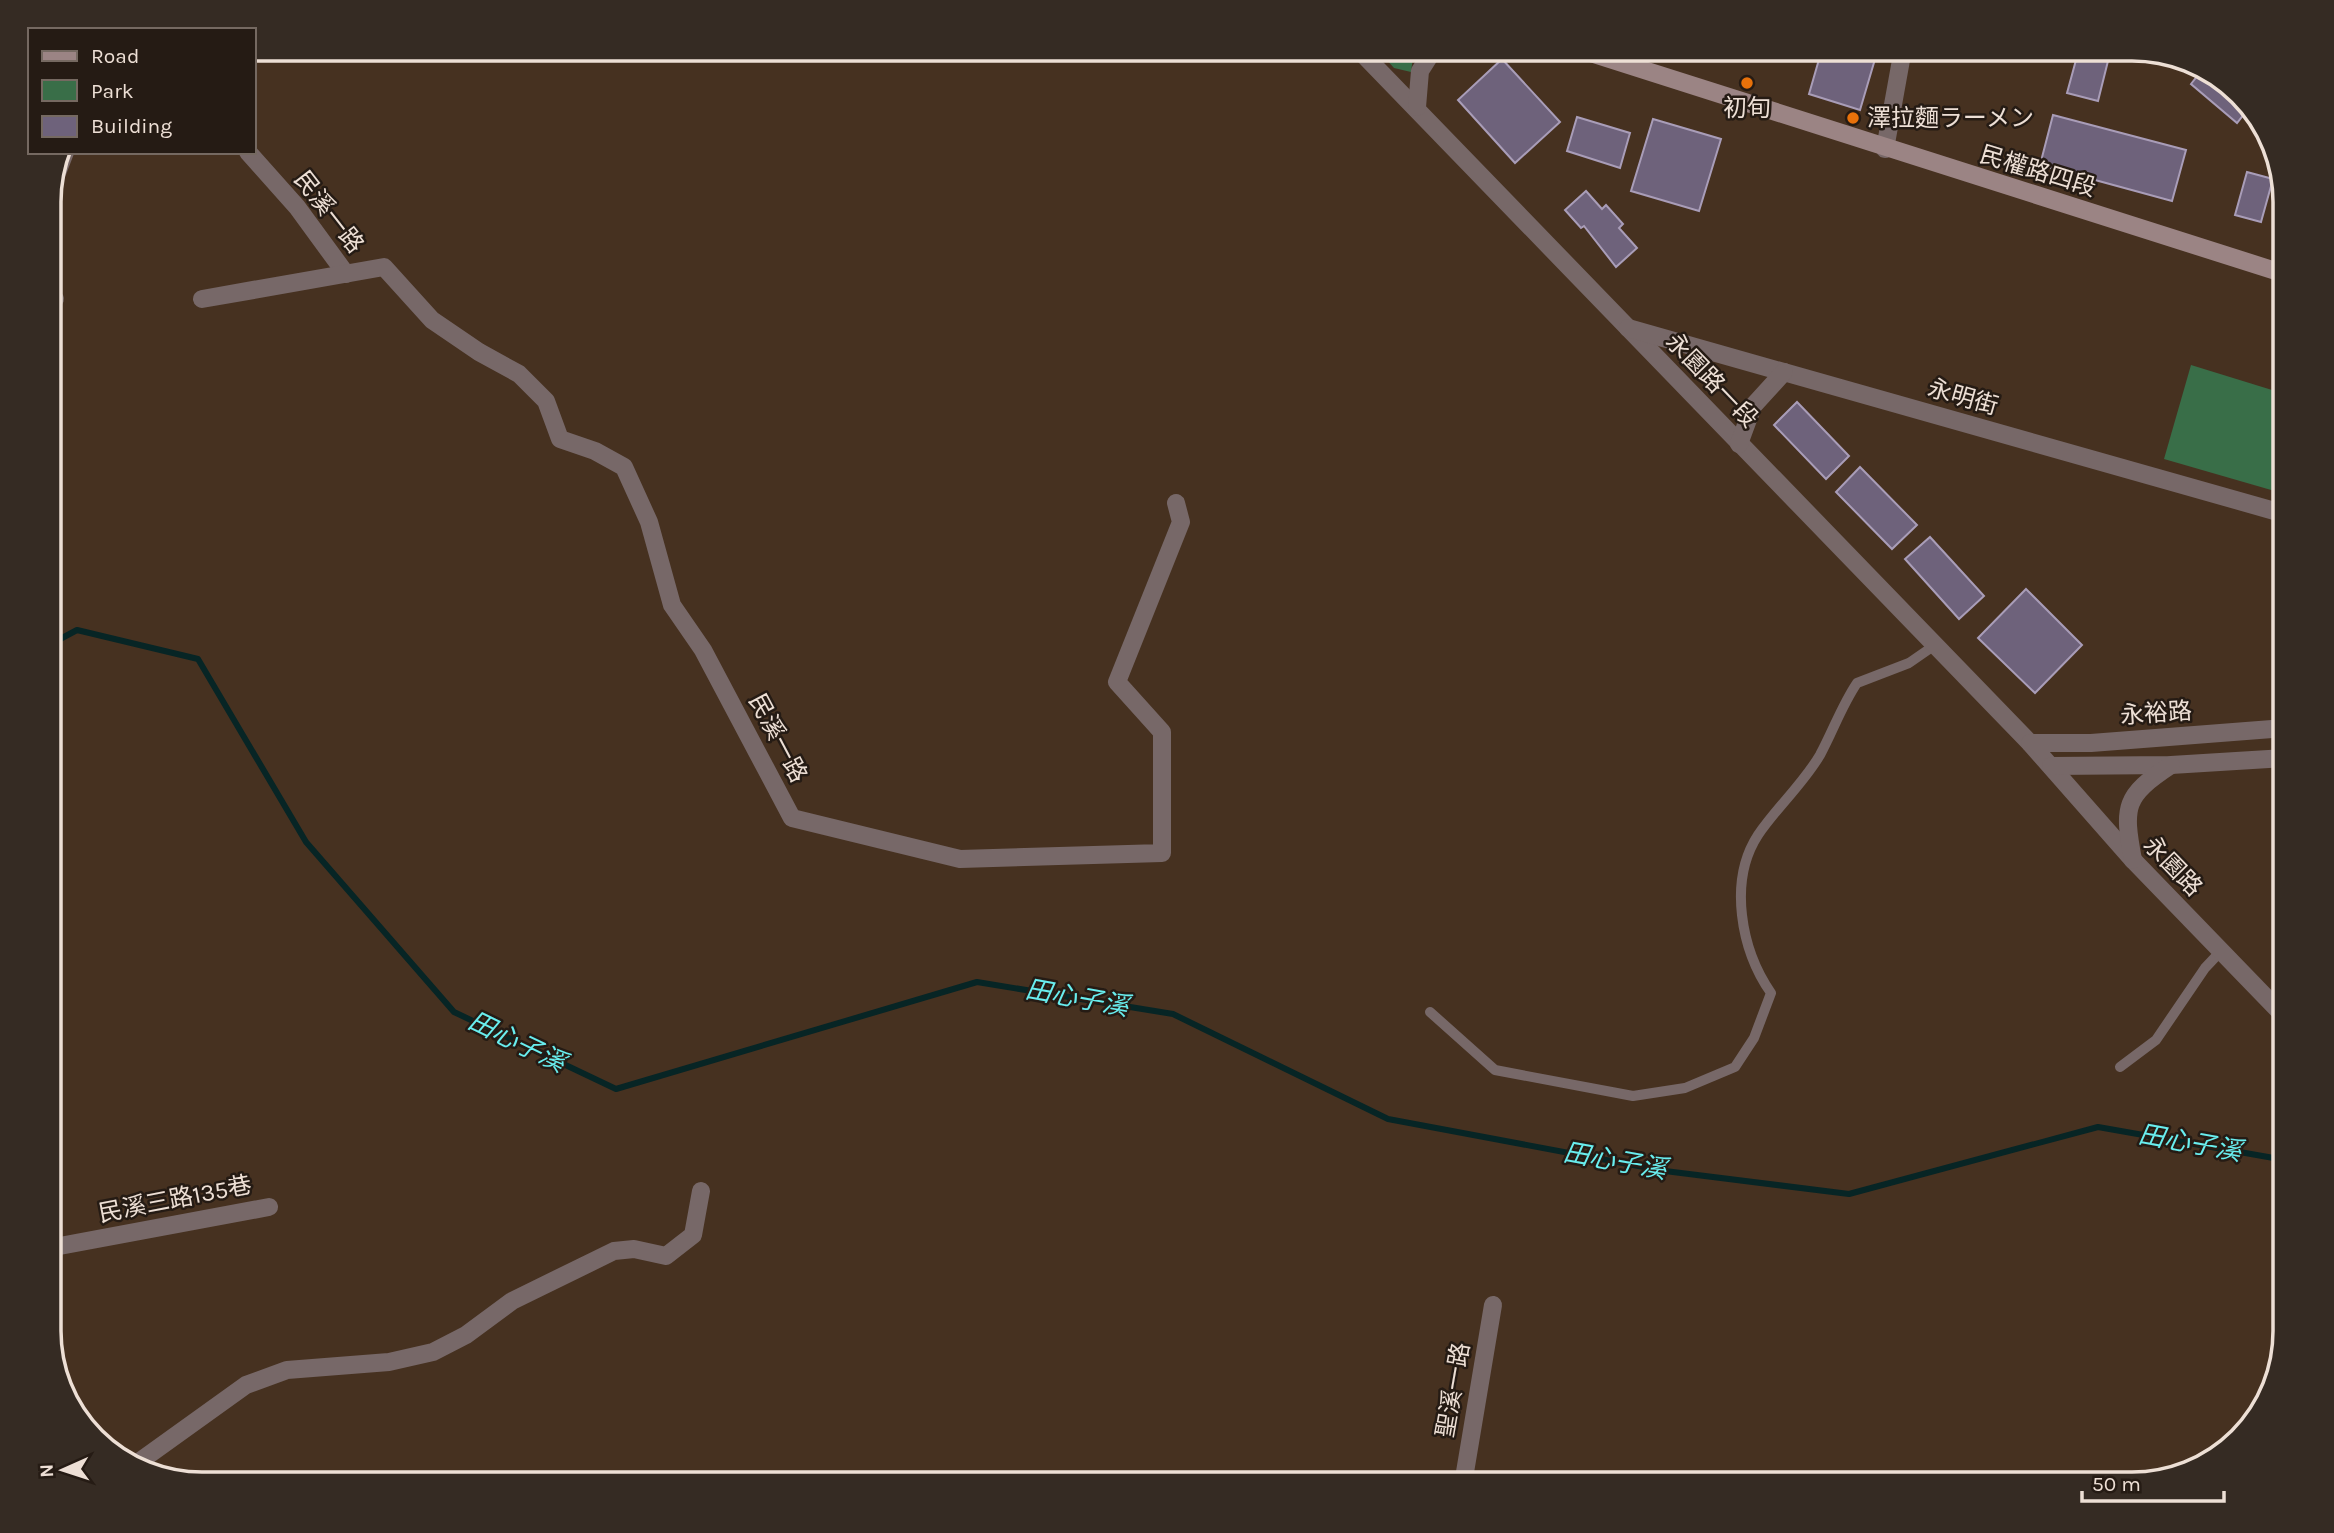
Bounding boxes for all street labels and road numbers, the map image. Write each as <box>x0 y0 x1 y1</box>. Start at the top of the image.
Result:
street label: 民權路四段 <box>1977 140 2099 202</box>
street label: 民溪一路 <box>288 166 370 258</box>
street label: 永園路一段 <box>1660 327 1764 433</box>
street label: 永明街 <box>1925 374 2001 420</box>
street label: 民溪一路 <box>743 689 813 787</box>
street label: 永裕路 <box>2119 697 2193 729</box>
street label: 永園路 <box>2138 830 2208 902</box>
street label: 民溪三路135巷 <box>96 1170 254 1228</box>
street label: 聖溪一路 <box>1431 1340 1475 1440</box>

